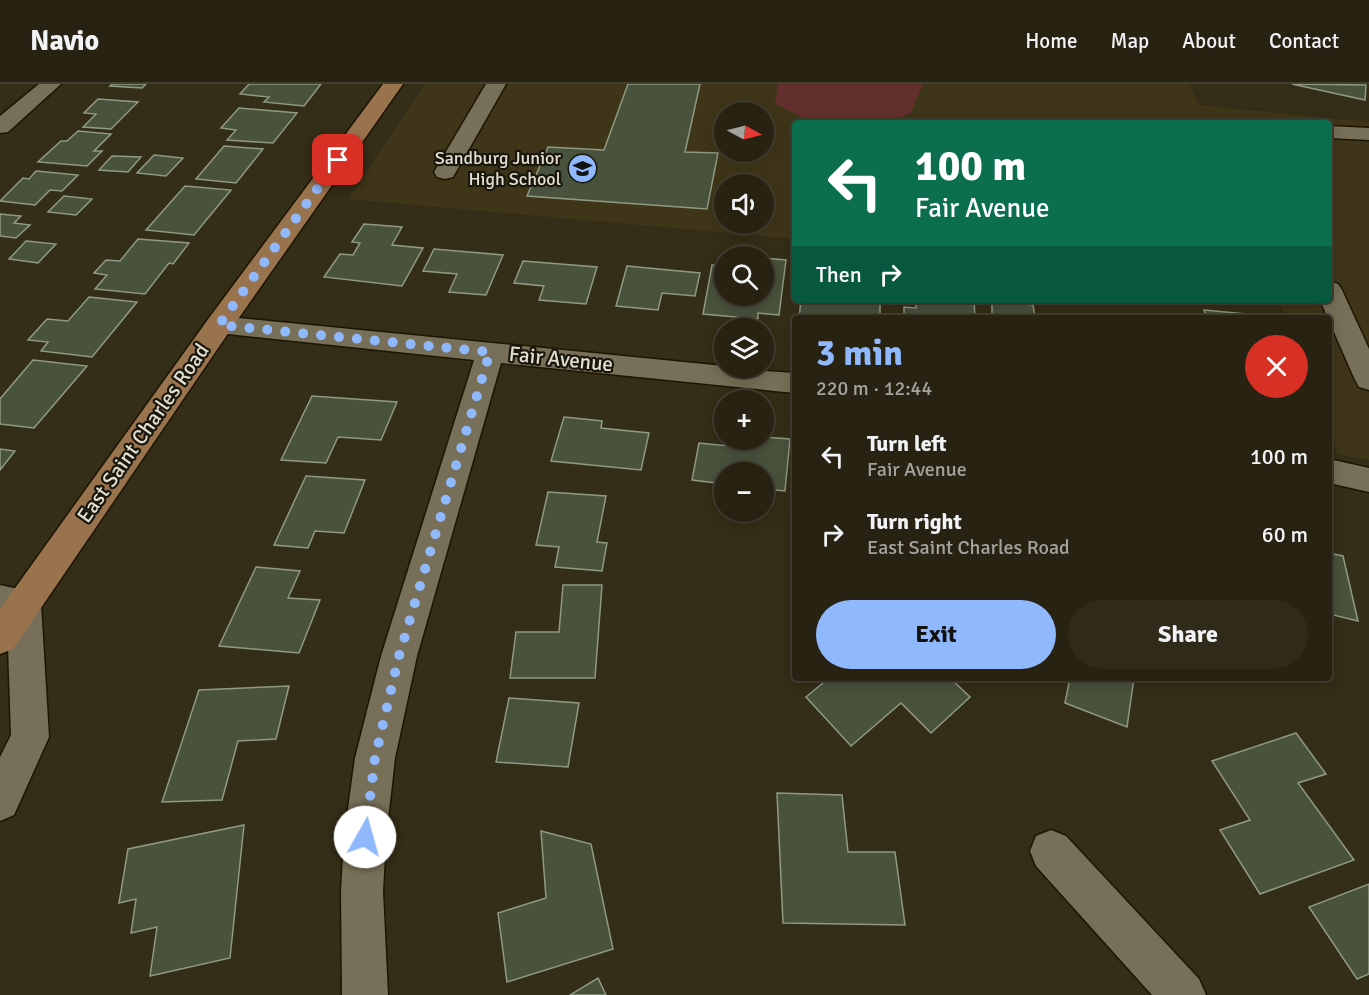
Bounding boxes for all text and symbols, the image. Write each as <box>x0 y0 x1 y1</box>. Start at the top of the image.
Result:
text: Navio <box>30 24 99 58</box>
text: Home <box>1025 28 1078 54</box>
text: Map <box>1111 28 1149 54</box>
text: About <box>1182 28 1236 54</box>
text: Contact <box>1269 28 1339 54</box>
north arrow <box>714 102 774 162</box>
map controls <box>714 102 774 522</box>
pin <box>312 134 363 185</box>
text: 100 m <box>915 141 1026 192</box>
icon: arrive <box>321 143 354 176</box>
icon: left <box>816 144 894 222</box>
place label: Sandburg Junior High School <box>435 147 561 190</box>
school or university icon: Sandburg Junior High School <box>566 152 598 184</box>
button: sound <box>714 174 774 234</box>
text: Fair Avenue <box>915 192 1050 225</box>
button: search <box>714 246 774 306</box>
icon: right <box>874 258 907 291</box>
text: Then <box>816 261 862 288</box>
button: layers <box>714 318 774 378</box>
text: 3 min <box>816 331 903 376</box>
button: close <box>1245 335 1308 398</box>
street label: East Saint Charles Road <box>71 338 215 528</box>
street label: Fair Avenue <box>508 341 614 377</box>
text: 220 m · 12:44 <box>816 376 932 401</box>
button: + <box>714 390 774 450</box>
text: Turn left <box>867 430 947 457</box>
icon: left <box>816 440 849 473</box>
text: 100 m <box>1250 443 1308 470</box>
text: Fair Avenue <box>867 457 967 482</box>
button: − <box>714 462 774 522</box>
text: Turn right <box>867 508 962 535</box>
icon: right <box>816 518 849 551</box>
text: 60 m <box>1262 521 1308 548</box>
text: East Saint Charles Road <box>867 535 1070 560</box>
button: Exit <box>816 600 1056 669</box>
button: Share <box>1068 600 1308 669</box>
position arrow <box>333 805 397 869</box>

